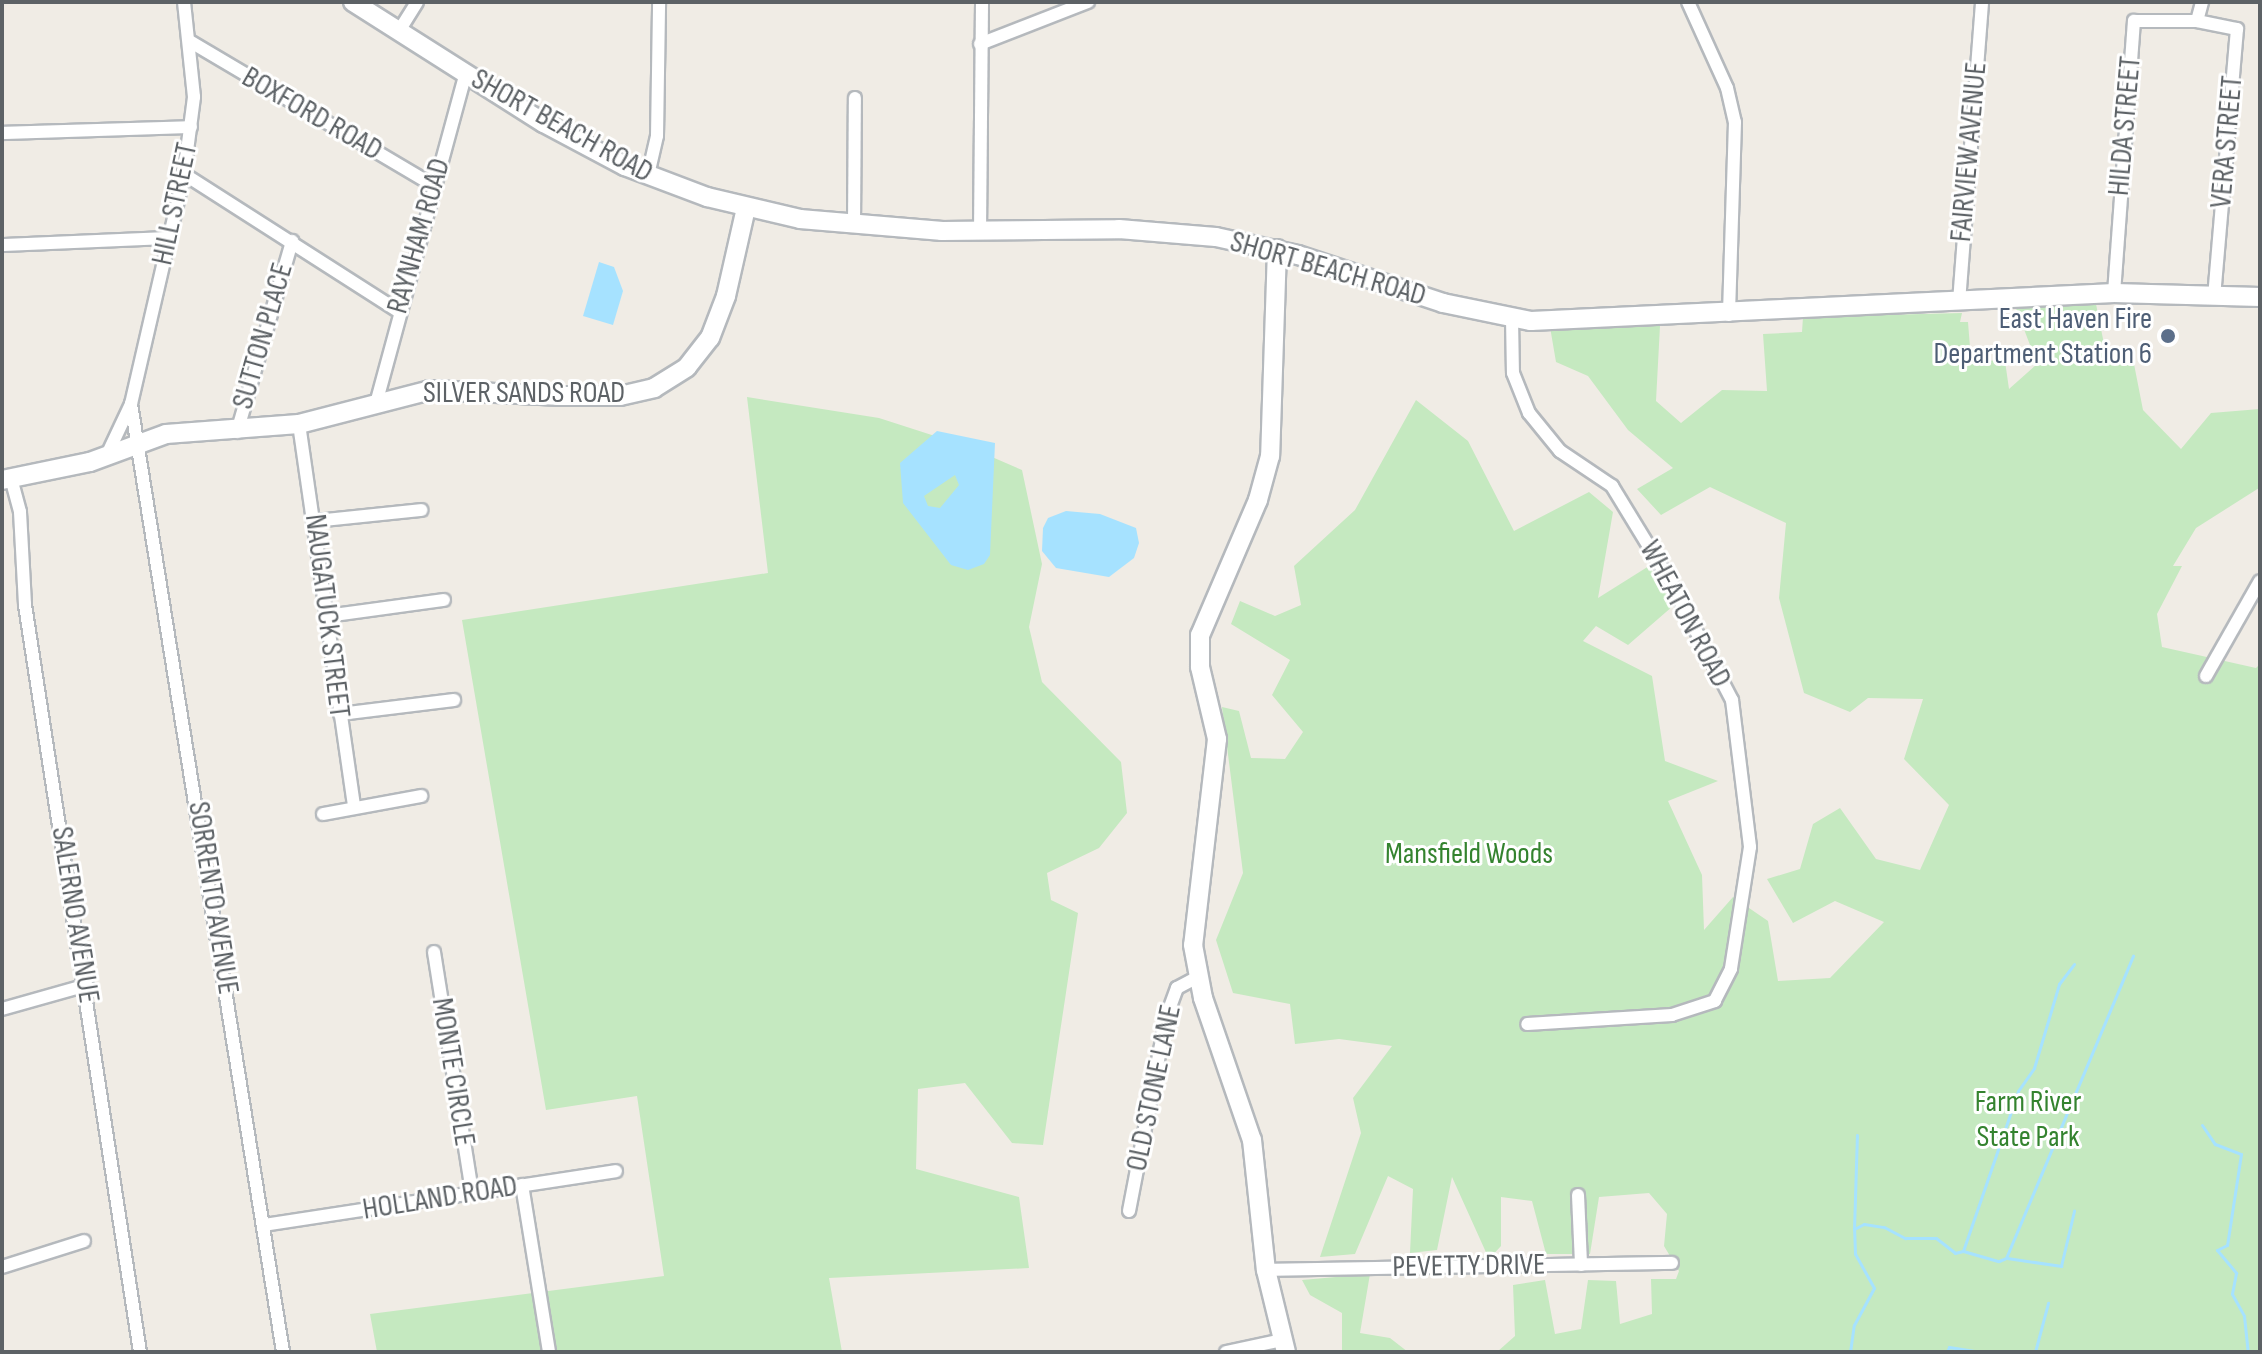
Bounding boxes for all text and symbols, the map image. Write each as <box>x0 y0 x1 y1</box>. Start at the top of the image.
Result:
street label: HILDA STREET <box>2101 55 2149 197</box>
street label: BOXFORD ROAD <box>235 59 389 169</box>
street label: SHORT BEACH ROAD <box>465 61 659 191</box>
street label: FAIRVIEW AVENUE <box>1943 61 1995 243</box>
street label: VERA STREET <box>2203 74 2251 210</box>
street label: HILL STREET <box>145 140 205 268</box>
street label: RAYNHAM ROAD <box>380 154 458 318</box>
street label: SHORT BEACH ROAD <box>1226 224 1430 314</box>
street label: SUTTON PLACE <box>225 259 301 413</box>
place label: East Haven Fire Department Station 6 <box>1934 301 2152 372</box>
marker: East Haven Fire Department Station 6 <box>2159 327 2177 345</box>
street label: SILVER SANDS ROAD <box>423 375 625 411</box>
street label: NAUGATUCK STREET <box>297 512 357 720</box>
street label: WHEATON ROAD <box>1631 535 1739 693</box>
street label: SORRENTO AVENUE <box>180 799 246 997</box>
street label: SALERNO AVENUE <box>43 824 107 1006</box>
park label: Mansfield Woods <box>1385 836 1553 872</box>
street label: MONTE CIRCLE <box>424 995 482 1149</box>
street label: OLD STONE LANE <box>1119 1002 1189 1174</box>
park label: Farm River State Park <box>1975 1084 2081 1154</box>
street label: HOLLAND ROAD <box>360 1168 520 1228</box>
street label: PEVETTY DRIVE <box>1392 1247 1546 1285</box>

